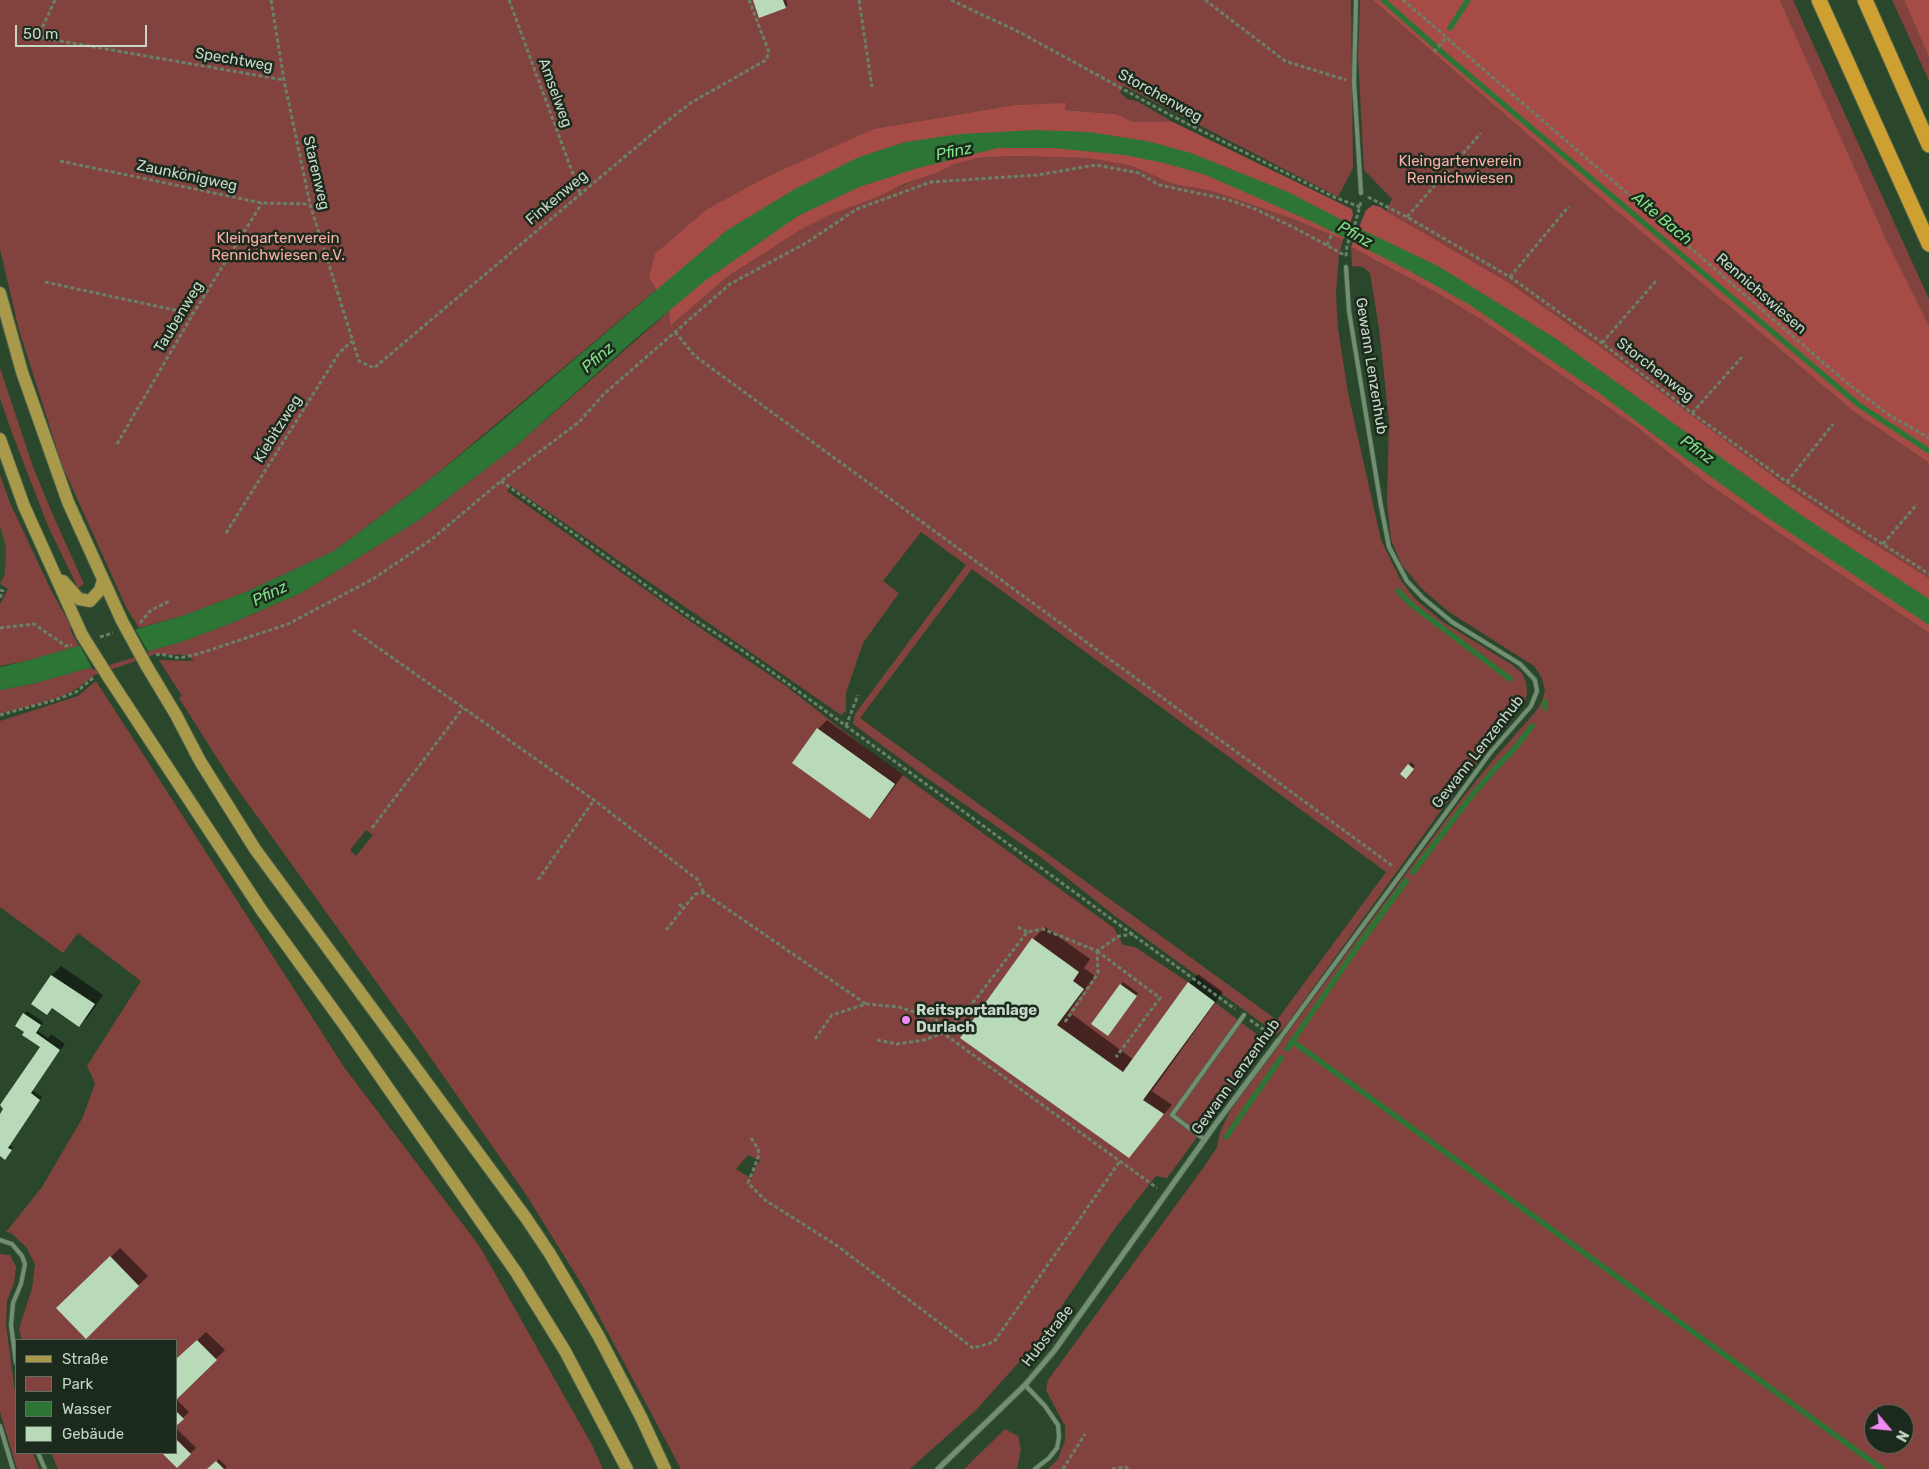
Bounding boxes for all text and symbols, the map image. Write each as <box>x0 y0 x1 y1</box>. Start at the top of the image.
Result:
scale bar <box>18 15 150 47</box>
text: 50 m <box>23 25 58 43</box>
street label: Spechtweg <box>194 44 274 76</box>
street label: Amselweg <box>534 56 576 130</box>
street label: Storchenweg <box>1115 66 1205 126</box>
street label: Starenweg <box>299 134 333 212</box>
water label: Pfinz <box>934 139 974 165</box>
park label: Kleingartenverein Rennichwiesen <box>1399 153 1521 188</box>
street label: Zaunkönigweg <box>135 157 239 195</box>
street label: Finkenweg <box>522 167 592 229</box>
water label: Alte Bach <box>1628 188 1696 250</box>
water label: Pfinz <box>1334 218 1376 252</box>
park label: Kleingartenverein Rennichwiesen e.V. <box>211 230 345 265</box>
street label: Rennichswiesen <box>1712 250 1810 338</box>
street label: Taubenweg <box>151 278 207 356</box>
street label: Gewann Lenzenhub <box>1351 296 1391 436</box>
street label: Storchenweg <box>1613 334 1697 406</box>
water label: Pfinz <box>578 339 618 377</box>
street label: Kiebitzweg <box>250 392 306 466</box>
water label: Pfinz <box>1676 431 1718 469</box>
water label: Pfinz <box>249 577 291 611</box>
street label: Gewann Lenzenhub <box>1428 692 1528 812</box>
place label: Reitsportanlage Durlach <box>916 1002 1037 1037</box>
marker: Reitsportanlage Durlach <box>900 1014 912 1026</box>
street label: Gewann Lenzenhub <box>1188 1016 1284 1138</box>
street label: Hubstraße <box>1018 1302 1078 1370</box>
legend <box>15 1339 178 1454</box>
text: Straße <box>62 1350 108 1368</box>
text: Park <box>62 1375 93 1393</box>
text: Wasser <box>62 1400 111 1418</box>
north arrow <box>1864 1404 1914 1454</box>
text: Gebäude <box>62 1425 124 1443</box>
text: N <box>1892 1427 1912 1444</box>

